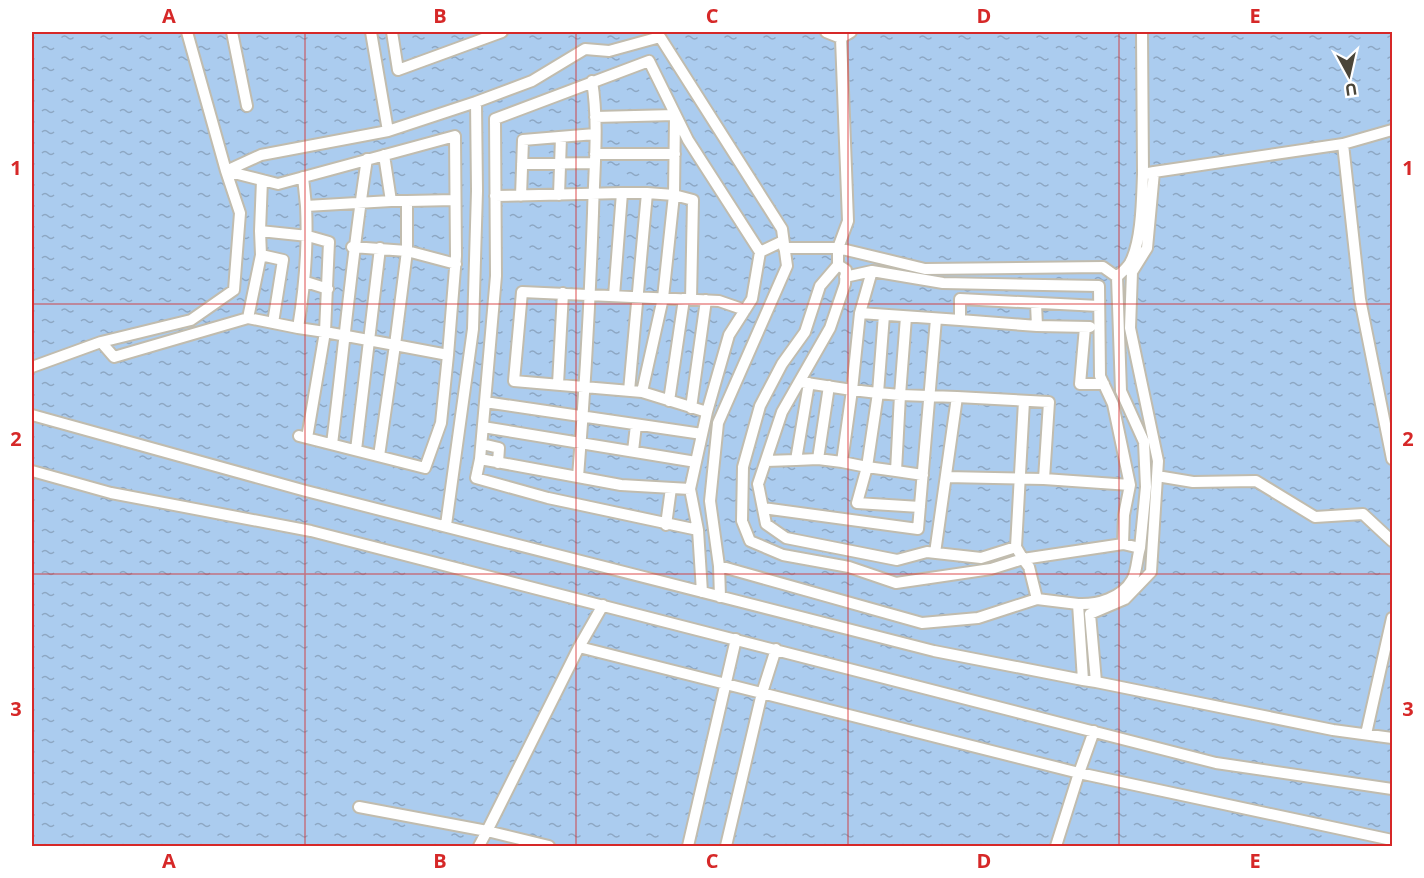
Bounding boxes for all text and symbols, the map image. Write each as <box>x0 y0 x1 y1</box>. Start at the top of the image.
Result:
text: A <box>162 2 176 29</box>
text: B <box>433 2 447 29</box>
text: C <box>706 2 719 29</box>
text: D <box>977 2 991 29</box>
text: E <box>1249 2 1261 29</box>
north arrow <box>1319 45 1379 105</box>
text: U <box>1344 78 1359 102</box>
text: 1 <box>10 154 22 181</box>
text: 1 <box>1402 154 1414 181</box>
text: 2 <box>10 425 22 452</box>
text: 2 <box>1402 425 1414 452</box>
text: 3 <box>10 695 22 722</box>
text: 3 <box>1402 695 1414 722</box>
text: A <box>162 847 176 874</box>
text: B <box>433 847 447 874</box>
text: C <box>706 847 719 874</box>
text: D <box>977 847 991 874</box>
text: E <box>1249 847 1261 874</box>

